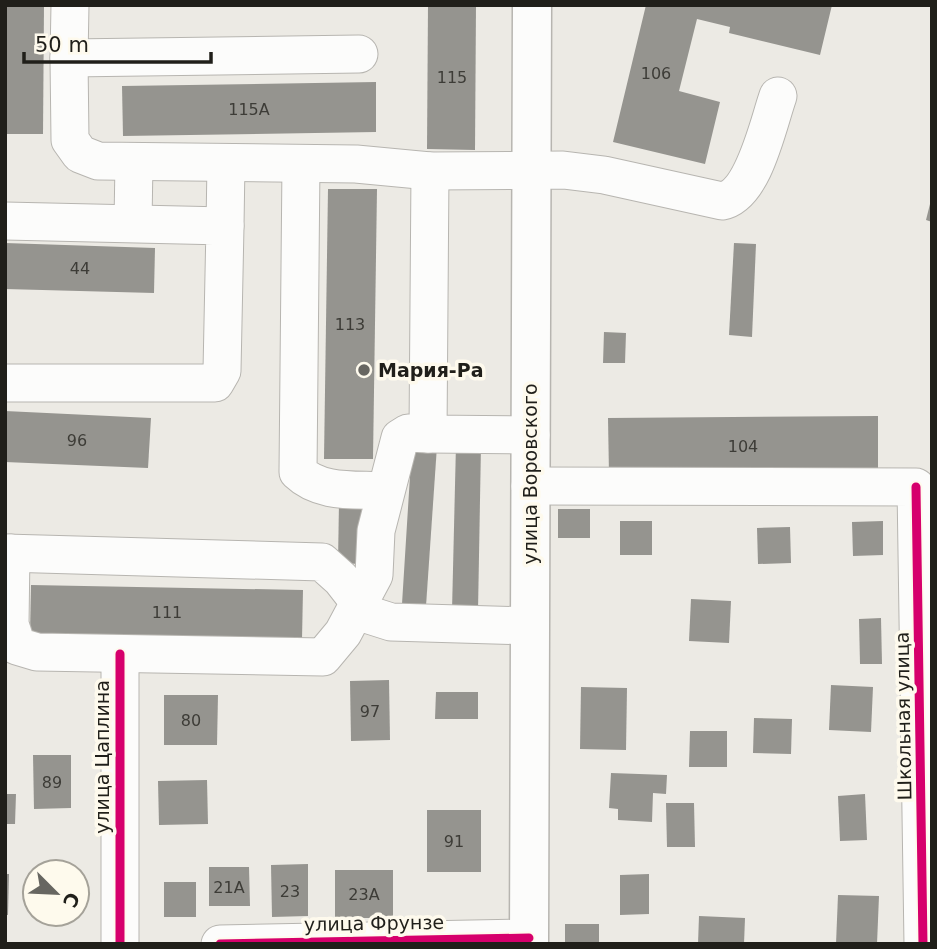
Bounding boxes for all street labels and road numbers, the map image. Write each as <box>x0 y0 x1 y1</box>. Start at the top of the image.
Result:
street label: улица Воровского <box>519 383 541 565</box>
street label: Школьная улица <box>891 632 915 800</box>
street label: улица Цаплина <box>91 680 113 834</box>
street label: улица Фрунзе <box>304 911 444 935</box>

